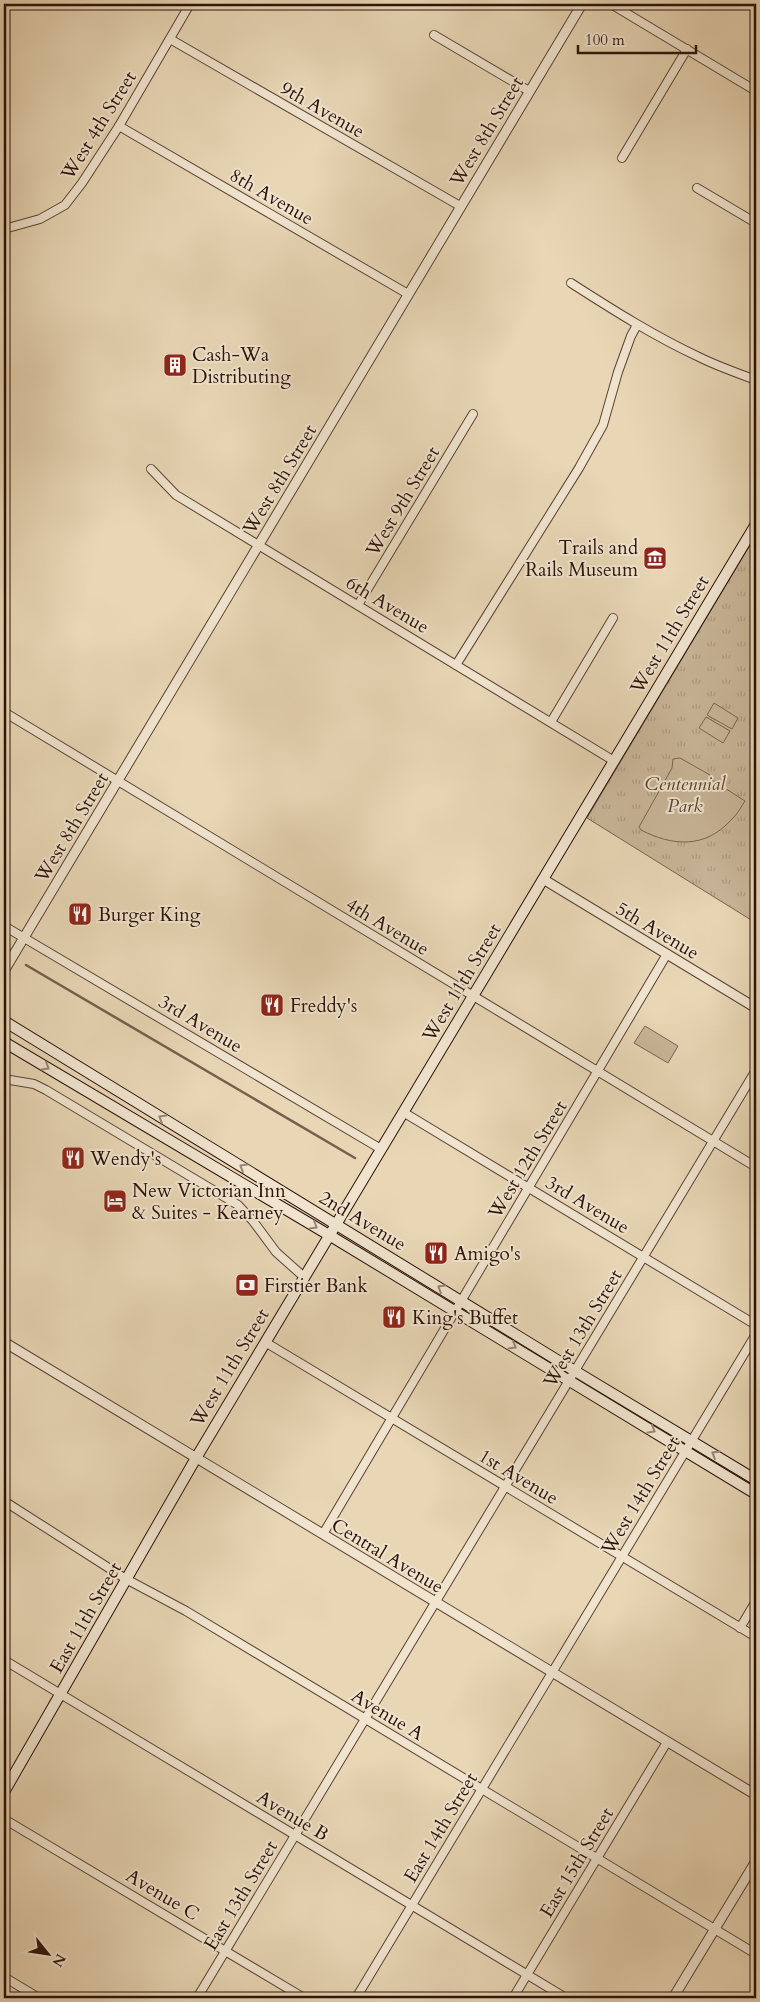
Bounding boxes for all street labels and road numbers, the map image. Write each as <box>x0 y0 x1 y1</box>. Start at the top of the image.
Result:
street label: West 4th Street <box>54 66 143 186</box>
street label: West 8th Street <box>443 72 530 192</box>
street label: 9th Avenue <box>276 75 369 144</box>
street label: 8th Avenue <box>225 162 318 231</box>
street label: West 8th Street <box>236 420 323 540</box>
street label: West 9th Street <box>359 442 446 562</box>
street label: 6th Avenue <box>341 570 434 640</box>
street label: West 11th Street <box>624 570 715 699</box>
street label: West 8th Street <box>28 768 115 888</box>
street label: 4th Avenue <box>341 892 434 962</box>
street label: 5th Avenue <box>611 896 704 966</box>
street label: West 11th Street <box>416 918 507 1047</box>
street label: 3rd Avenue <box>154 989 247 1059</box>
street label: West 12th Street <box>482 1095 573 1224</box>
street label: 3rd Avenue <box>541 1170 634 1240</box>
street label: 2nd Avenue <box>314 1185 411 1257</box>
street label: West 13th Street <box>537 1264 628 1393</box>
street label: West 11th Street <box>184 1303 275 1432</box>
street label: West 14th Street <box>595 1431 686 1560</box>
street label: 1st Avenue <box>474 1443 563 1511</box>
street label: Central Avenue <box>327 1512 448 1600</box>
street label: East 11th Street <box>44 1557 128 1678</box>
street label: Avenue A <box>346 1683 429 1747</box>
street label: East 14th Street <box>398 1768 484 1887</box>
street label: Avenue B <box>252 1784 333 1848</box>
street label: East 15th Street <box>534 1803 620 1922</box>
street label: East 13th Street <box>198 1836 284 1955</box>
street label: Avenue C <box>121 1863 204 1927</box>

